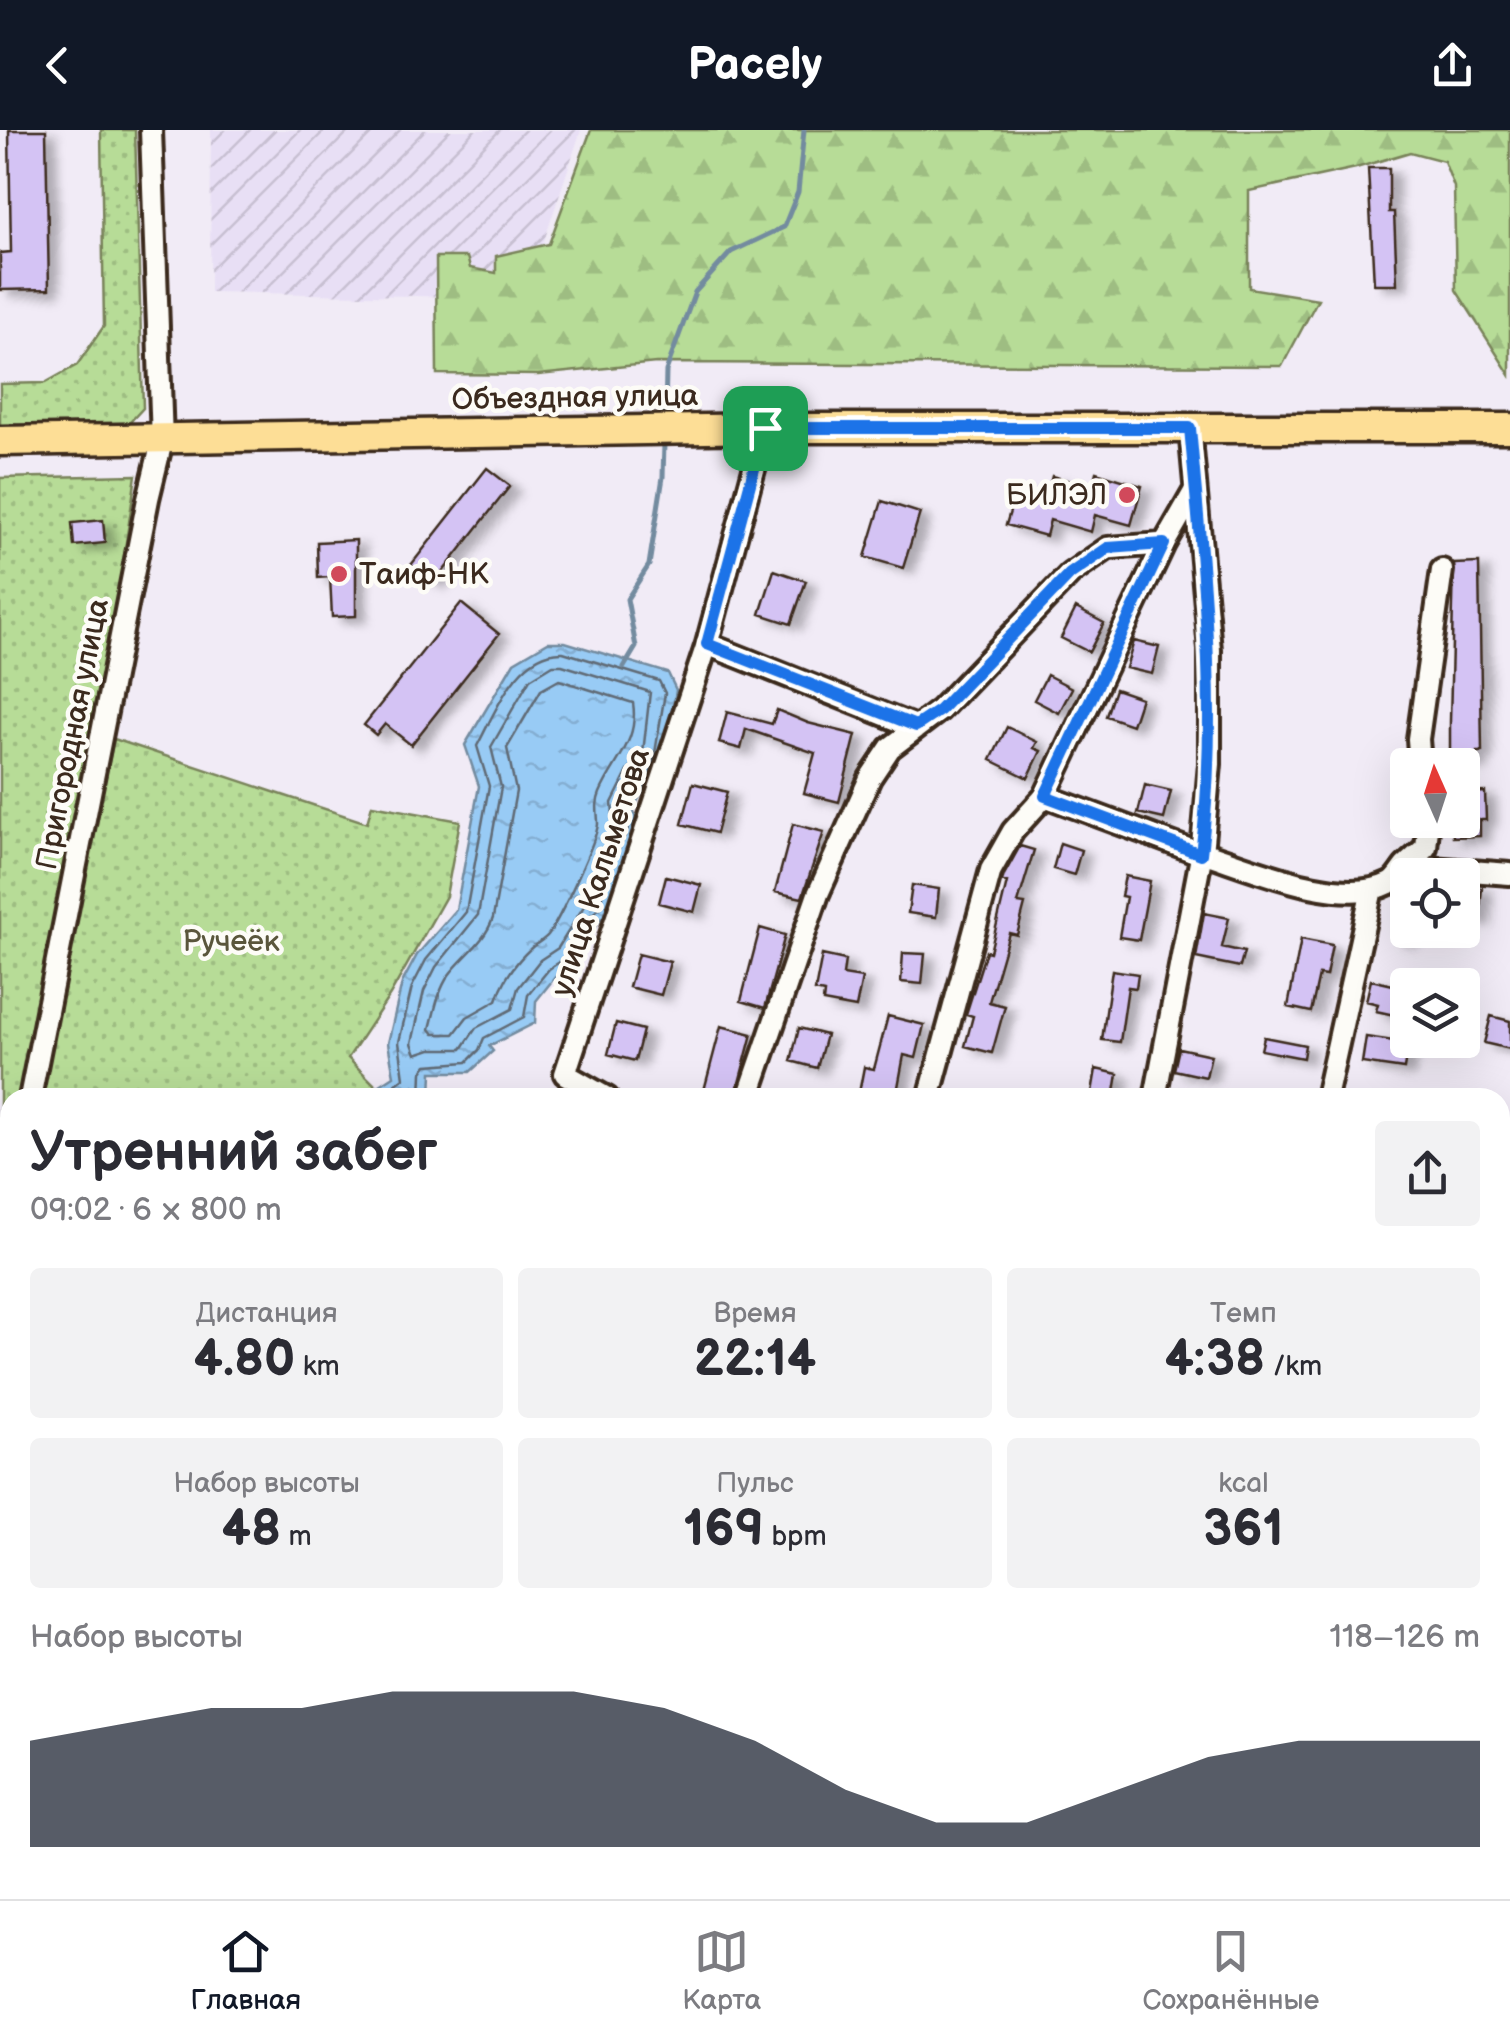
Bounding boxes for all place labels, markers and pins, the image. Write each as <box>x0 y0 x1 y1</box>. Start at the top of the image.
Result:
pin <box>723 386 808 471</box>
place label: БИЛЭЛ <box>1006 478 1107 514</box>
marker: БИЛЭЛ <box>1116 484 1138 506</box>
place label: Таиф-НК <box>359 557 489 593</box>
marker: Таиф-НК <box>328 563 350 585</box>

